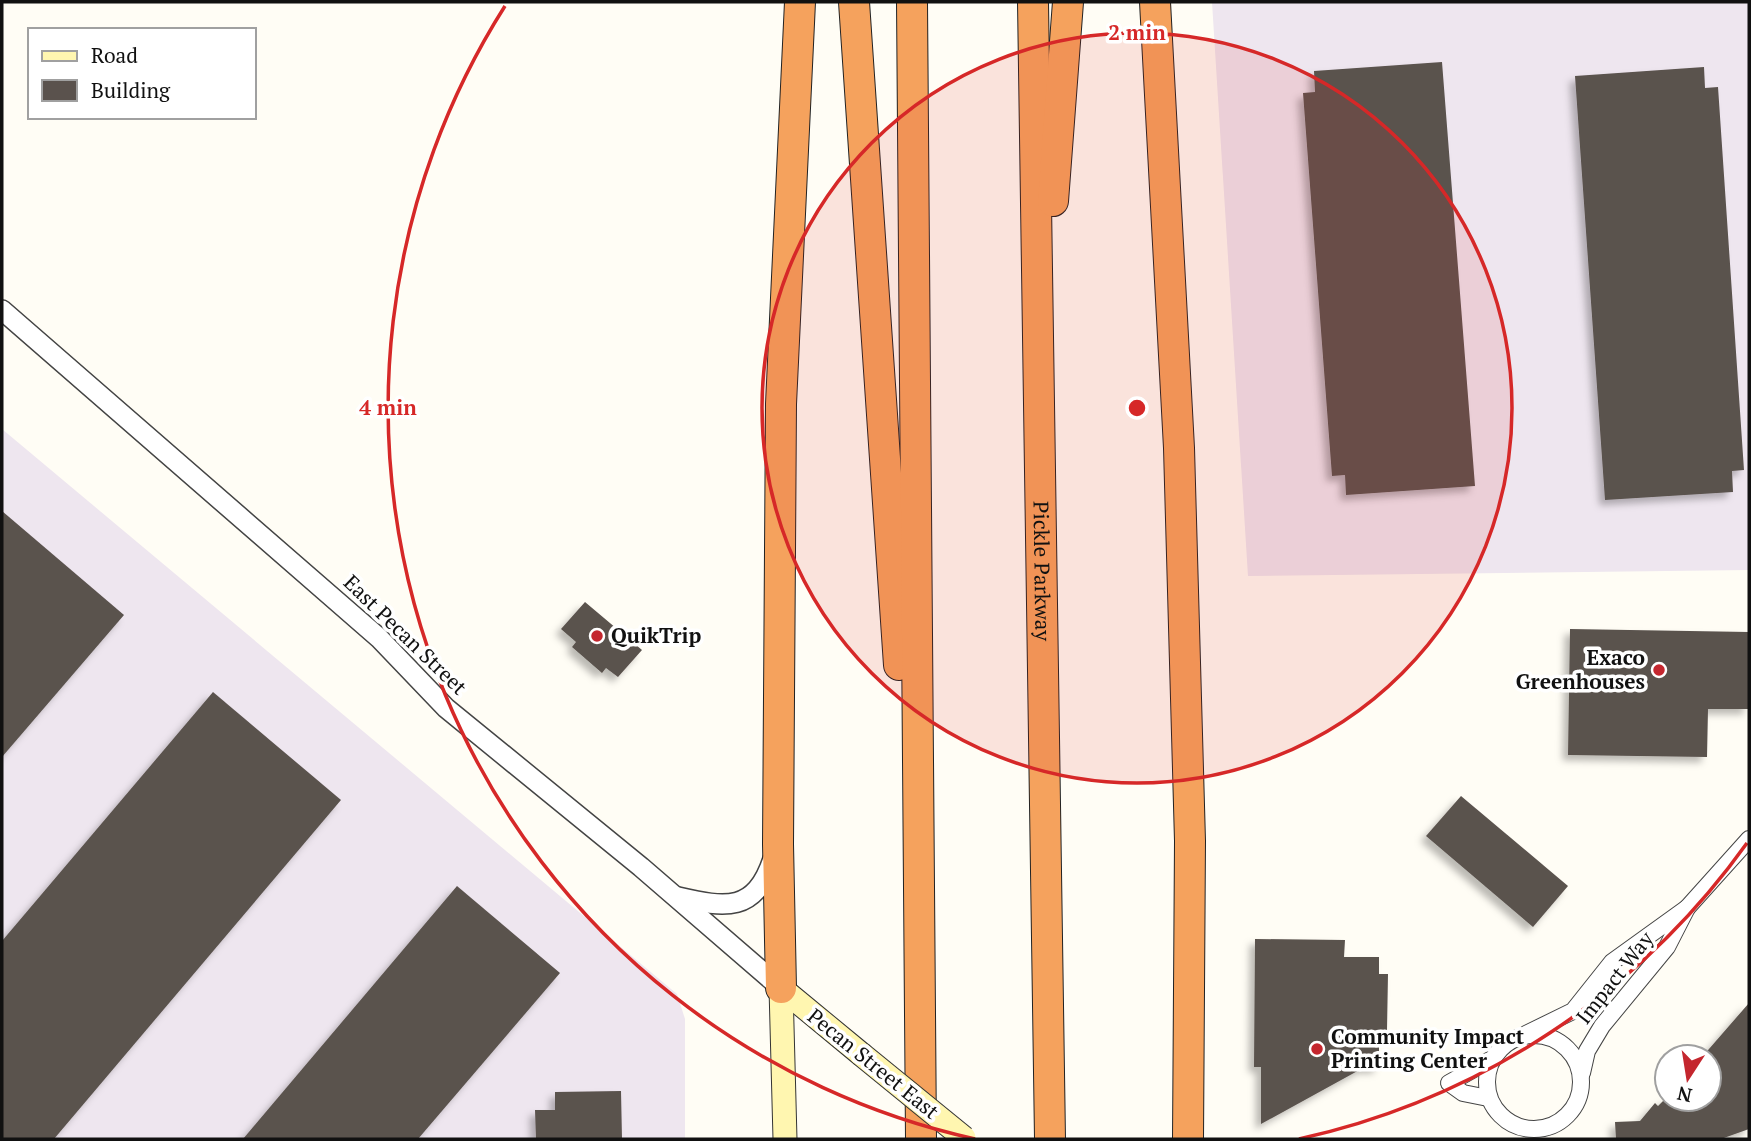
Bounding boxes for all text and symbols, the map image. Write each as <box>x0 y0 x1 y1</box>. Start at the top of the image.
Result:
text: 2 min <box>1108 18 1166 46</box>
legend <box>28 28 256 119</box>
text: Road <box>91 41 138 69</box>
text: Building <box>91 76 171 104</box>
text: 4 min <box>359 393 417 421</box>
centre of rings <box>1125 396 1149 420</box>
street label: Pickle Parkway <box>1027 501 1058 642</box>
street label: East Pecan Street <box>338 568 474 701</box>
place label: QuikTrip <box>611 621 702 649</box>
marker: QuikTrip <box>589 628 605 644</box>
place label: Exaco Greenhouses <box>1516 643 1645 695</box>
marker: Exaco Greenhouses <box>1651 662 1667 678</box>
street label: Impact Way <box>1569 925 1659 1029</box>
street label: Pecan Street East <box>802 1002 945 1125</box>
place label: Community Impact Printing Center <box>1331 1022 1525 1074</box>
marker: Community Impact Printing Center <box>1309 1041 1325 1057</box>
north arrow <box>1653 1043 1723 1113</box>
text: N <box>1674 1081 1694 1109</box>

